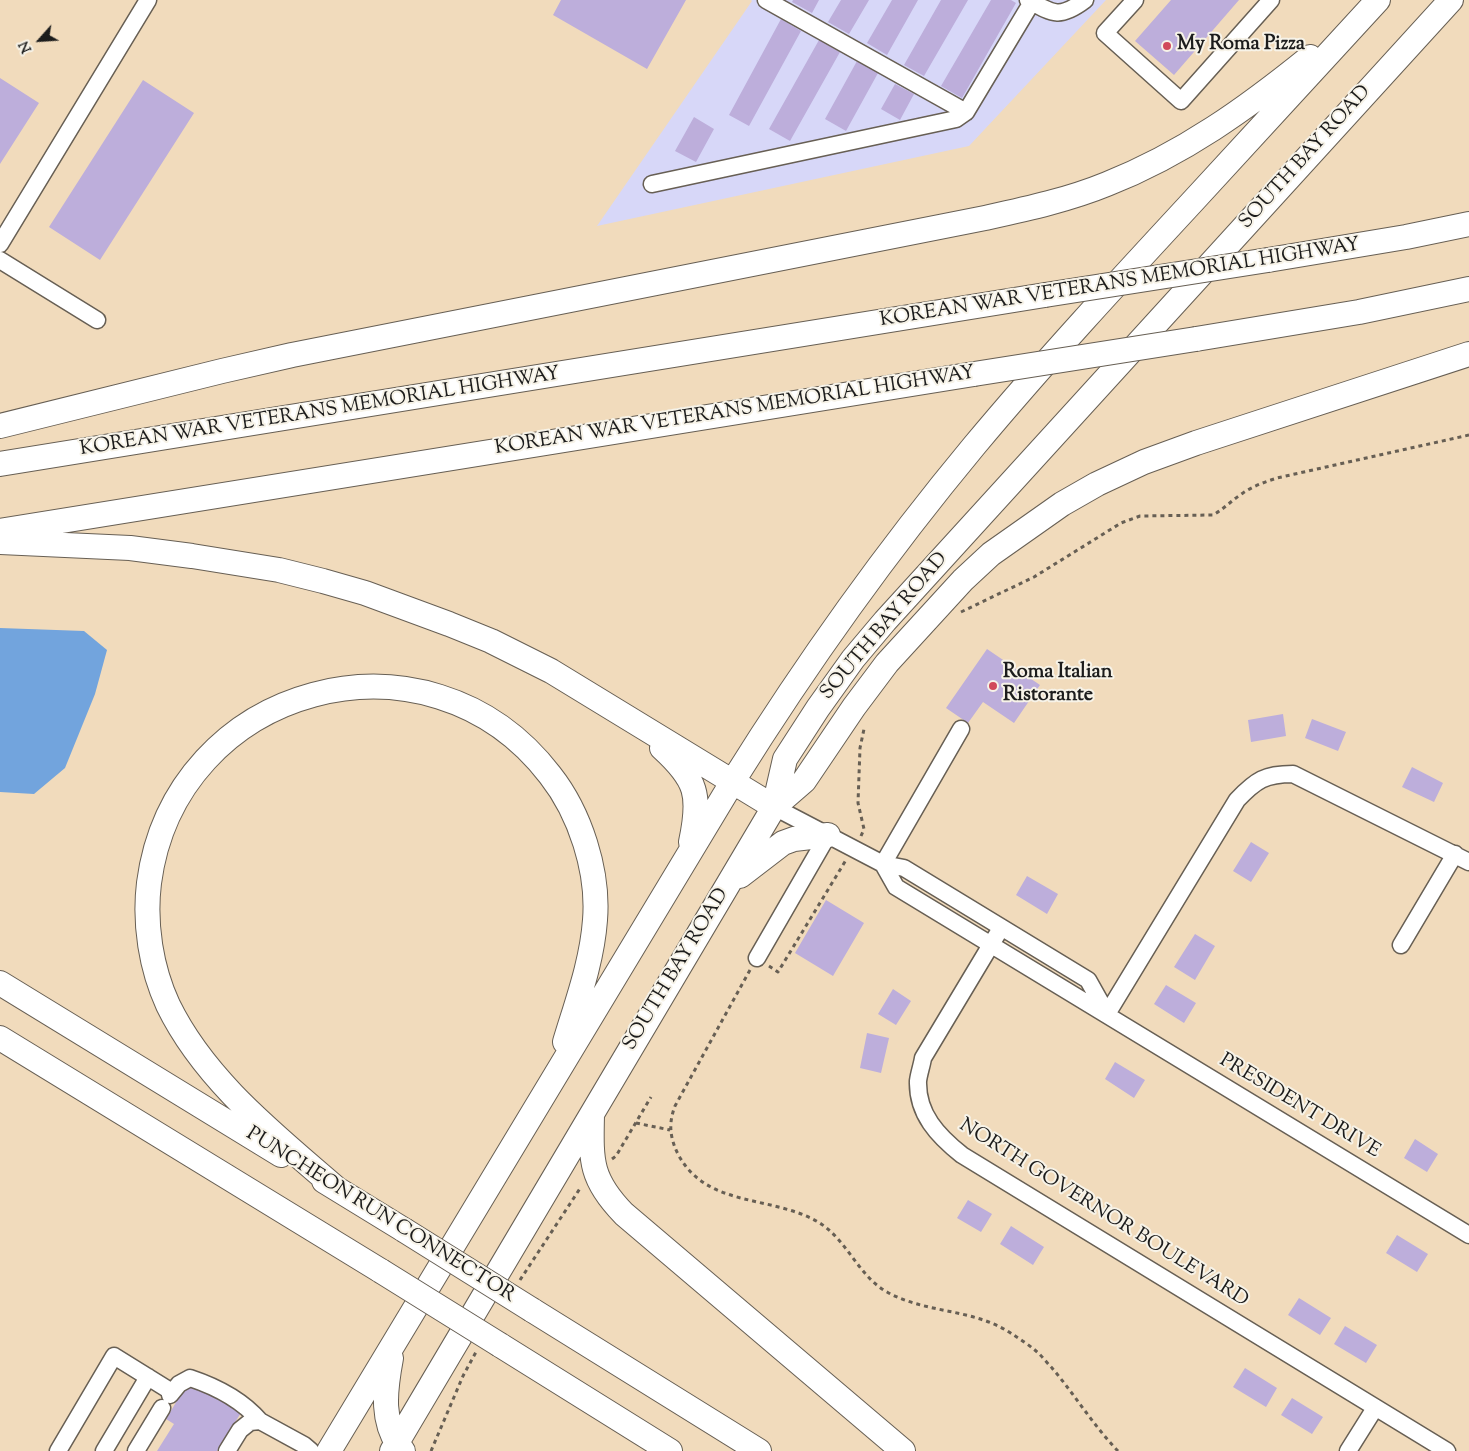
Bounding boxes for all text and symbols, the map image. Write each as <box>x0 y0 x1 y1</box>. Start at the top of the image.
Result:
north arrow <box>15 15 65 65</box>
place label: My Roma Pizza <box>1177 34 1305 58</box>
text: N <box>15 37 38 56</box>
marker: My Roma Pizza <box>1161 40 1173 52</box>
street label: SOUTH BAY ROAD <box>1235 81 1377 235</box>
street label: KOREAN WAR VETERANS MEMORIAL HIGHWAY <box>878 234 1362 334</box>
street label: KOREAN WAR VETERANS MEMORIAL HIGHWAY <box>493 362 977 462</box>
street label: KOREAN WAR VETERANS MEMORIAL HIGHWAY <box>78 363 562 463</box>
street label: SOUTH BAY ROAD <box>816 548 954 706</box>
place label: Roma Italian Ristorante <box>1003 662 1113 709</box>
marker: Roma Italian Ristorante <box>987 680 999 692</box>
street label: SOUTH BAY ROAD <box>619 884 735 1056</box>
street label: PRESIDENT DRIVE <box>1214 1049 1384 1165</box>
street label: NORTH GOVERNOR BOULEVARD <box>954 1115 1252 1313</box>
street label: PUNCHEON RUN CONNECTOR <box>241 1123 519 1309</box>

